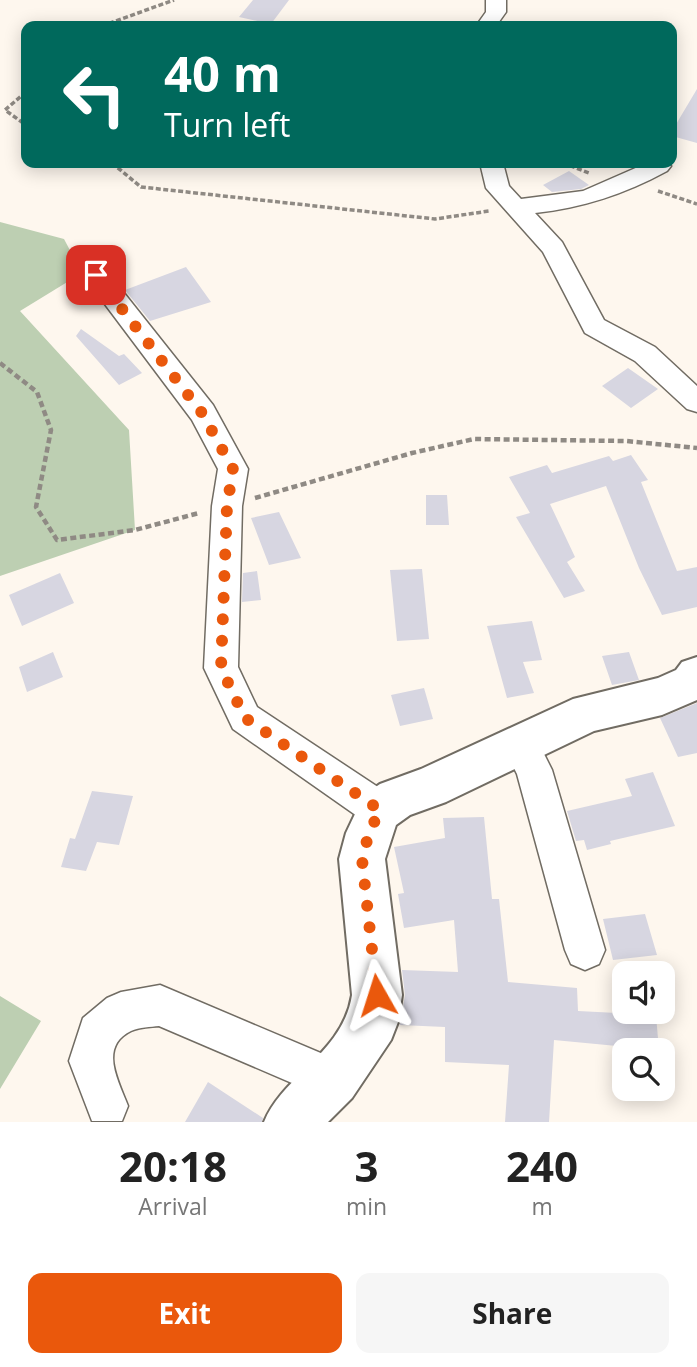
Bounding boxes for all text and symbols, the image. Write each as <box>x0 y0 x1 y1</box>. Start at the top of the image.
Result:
text: 40 m <box>164 40 281 106</box>
icon: left <box>49 49 140 140</box>
text: Turn left <box>164 103 290 146</box>
pin <box>66 245 126 305</box>
icon: arrive <box>77 256 115 294</box>
position arrow <box>340 958 414 1032</box>
map controls <box>612 961 675 1101</box>
button: sound <box>612 961 675 1024</box>
button: search <box>612 1038 675 1101</box>
text: 20:18 <box>119 1137 227 1194</box>
text: 3 <box>354 1137 379 1194</box>
text: 240 <box>506 1137 578 1194</box>
text: Arrival <box>138 1190 208 1222</box>
text: min <box>346 1190 387 1222</box>
text: m <box>531 1190 553 1222</box>
button: Exit <box>28 1273 342 1353</box>
button: Share <box>356 1273 669 1353</box>

